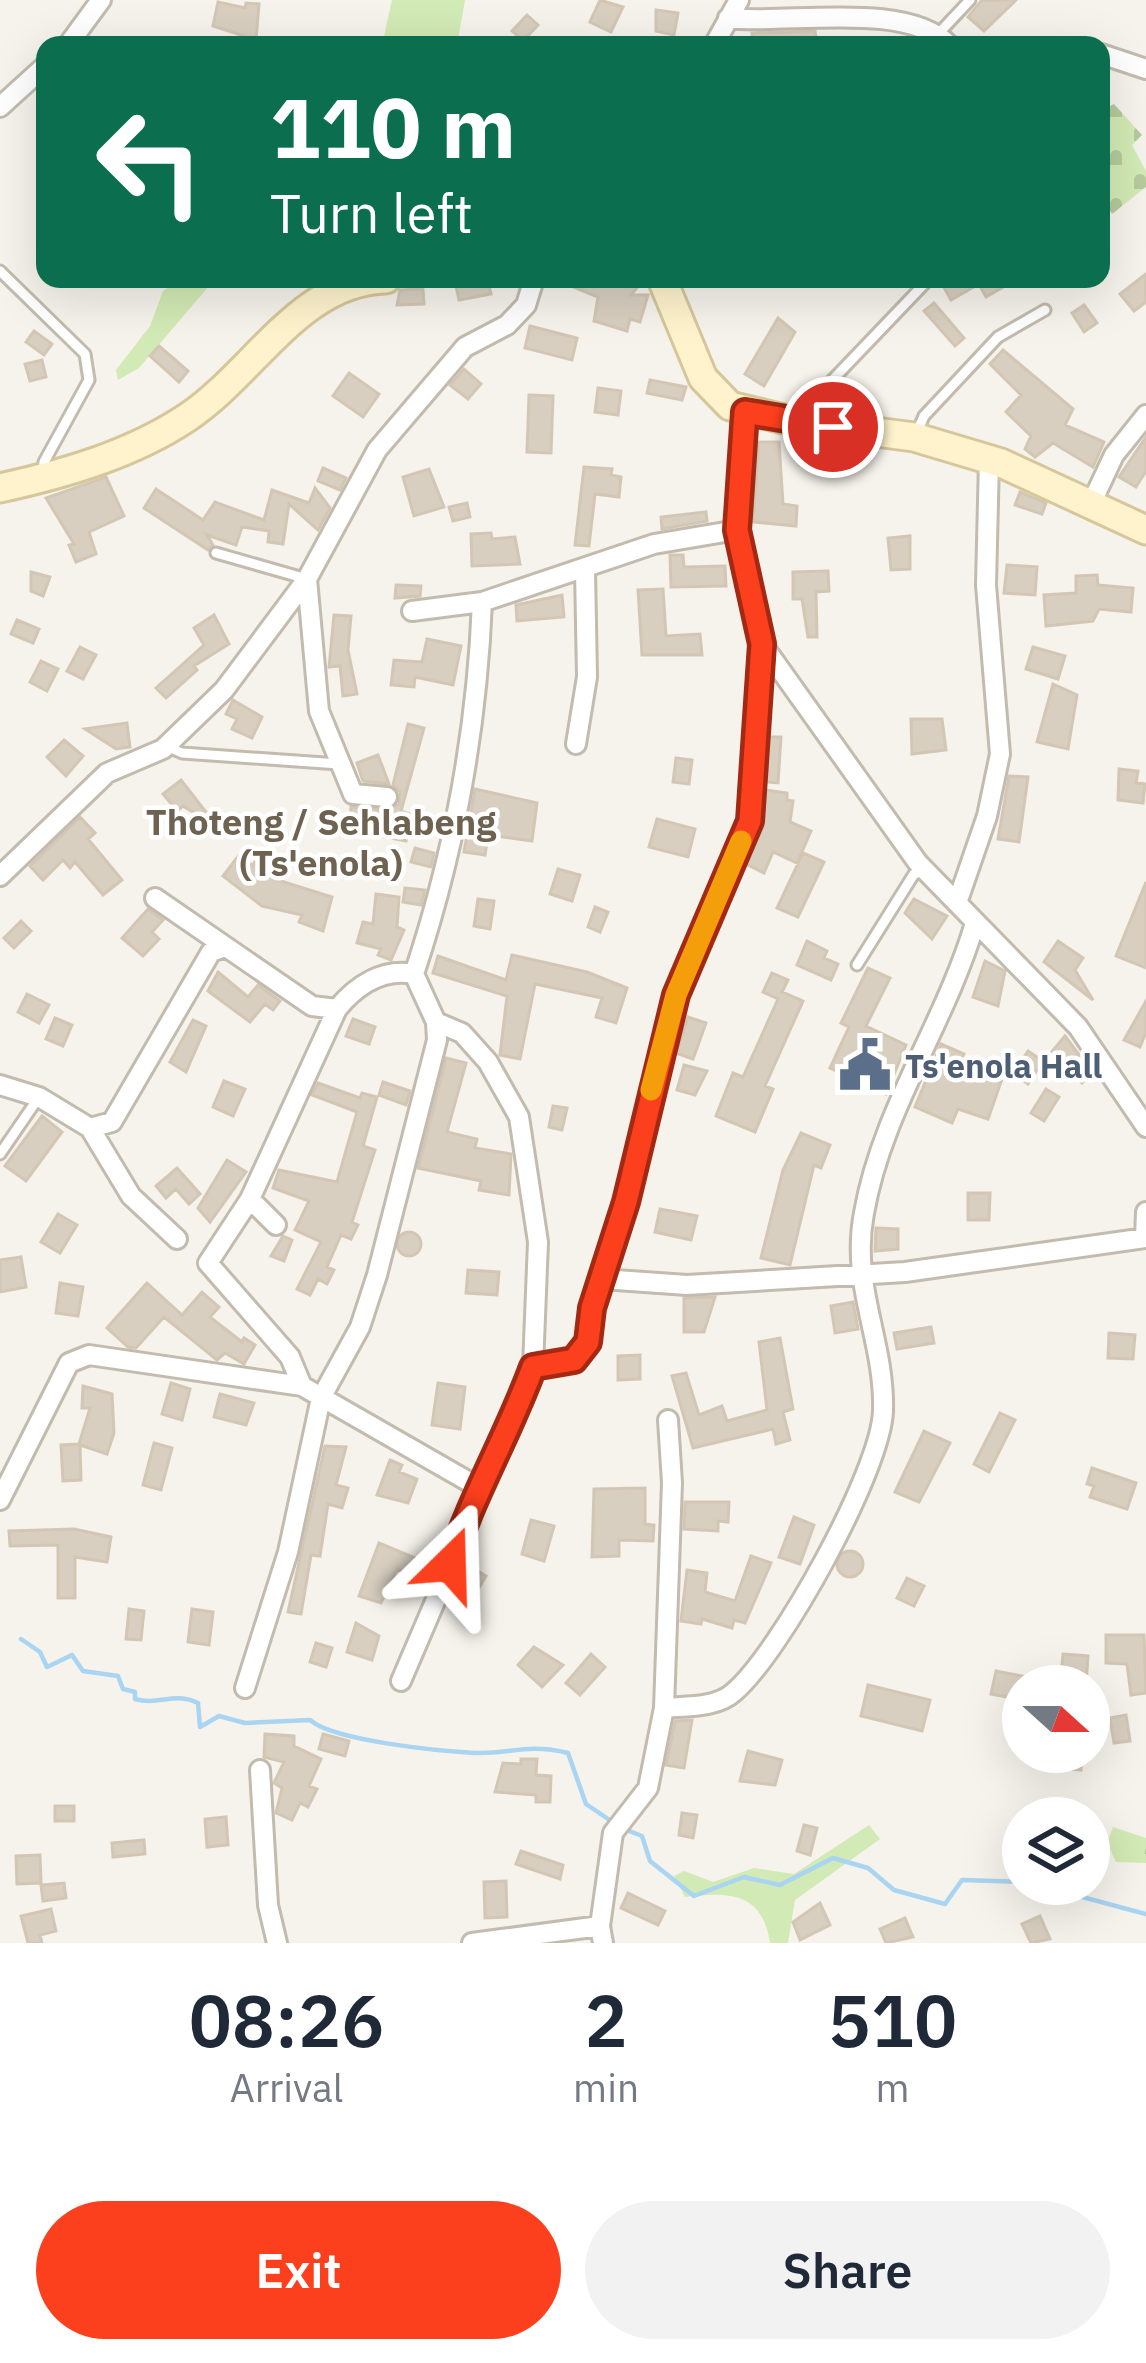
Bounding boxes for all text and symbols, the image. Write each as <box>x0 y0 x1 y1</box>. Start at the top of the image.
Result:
text: 110 m <box>270 72 516 181</box>
icon: left <box>72 84 228 240</box>
text: Turn left <box>270 178 473 248</box>
pin <box>782 376 884 478</box>
icon: arrive <box>800 394 866 460</box>
district label: Thoteng / Sehlabeng (Ts'enola) <box>146 798 496 886</box>
public building icon: Ts'enola Hall <box>836 1036 894 1094</box>
place label: Ts'enola Hall <box>905 1044 1102 1087</box>
position arrow <box>387 1501 513 1627</box>
north arrow <box>1002 1665 1110 1773</box>
map controls <box>1002 1665 1110 1905</box>
button: layers <box>1002 1797 1110 1905</box>
text: 08:26 <box>189 1973 384 2067</box>
text: 2 <box>584 1973 628 2067</box>
text: 510 <box>828 1973 957 2067</box>
text: Arrival <box>230 2062 343 2113</box>
text: min <box>573 2062 639 2113</box>
text: m <box>875 2062 910 2113</box>
button: Exit <box>36 2201 561 2339</box>
button: Share <box>585 2201 1110 2339</box>

